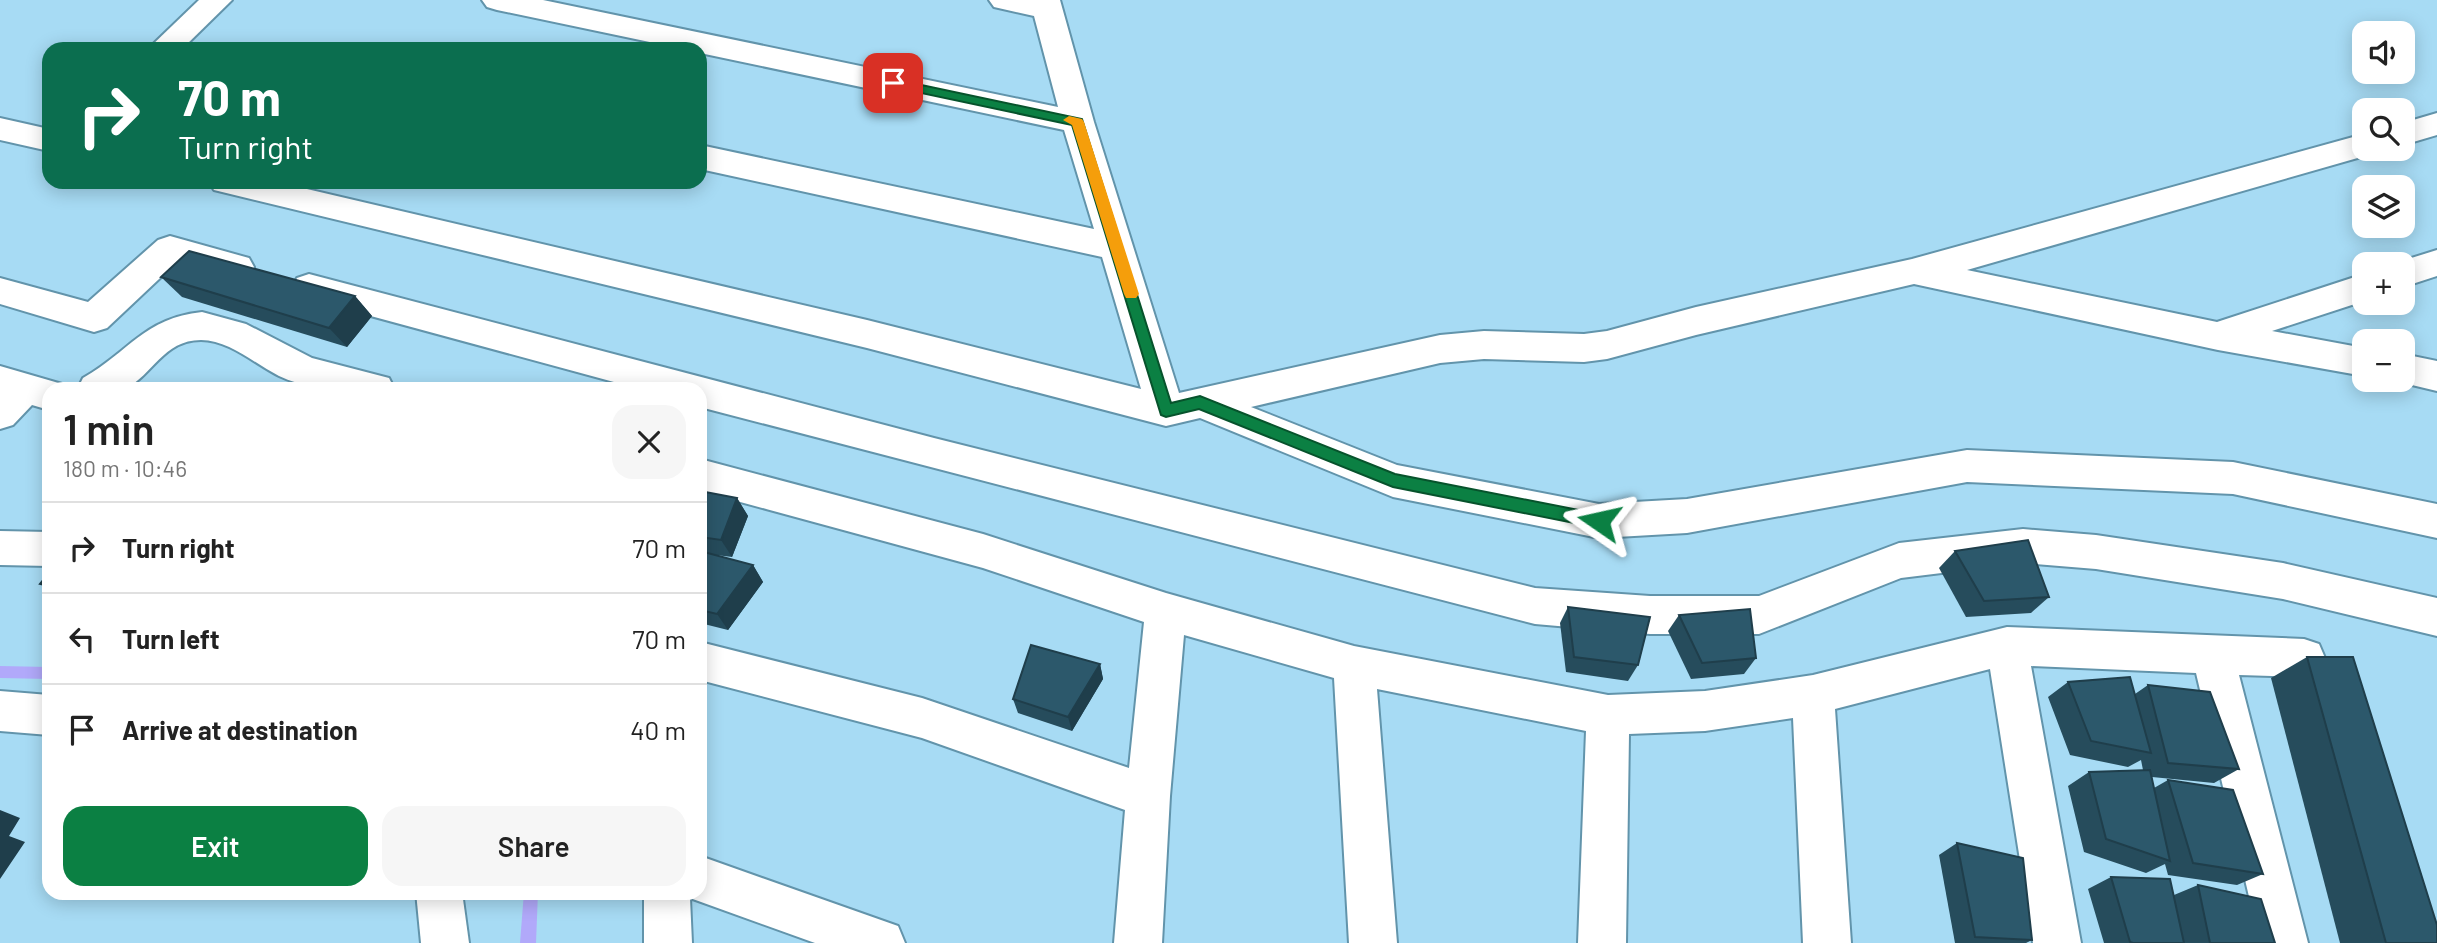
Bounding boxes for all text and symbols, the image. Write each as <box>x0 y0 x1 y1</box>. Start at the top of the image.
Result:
map controls <box>2352 21 2415 392</box>
button: sound <box>2352 21 2415 84</box>
pin <box>863 53 923 113</box>
icon: arrive <box>874 64 912 102</box>
text: 70 m <box>178 67 281 126</box>
icon: right <box>63 70 154 161</box>
button: search <box>2352 98 2415 161</box>
text: Turn right <box>178 127 313 165</box>
button: layers <box>2352 175 2415 238</box>
button: + <box>2352 252 2415 315</box>
button: − <box>2352 329 2415 392</box>
text: 1 min <box>63 403 155 453</box>
button: close <box>612 405 686 479</box>
text: 180 m · 10:46 <box>63 454 187 482</box>
position arrow <box>1562 484 1636 558</box>
icon: right <box>63 529 101 567</box>
text: Turn right <box>122 532 235 563</box>
text: 70 m <box>632 532 686 563</box>
icon: left <box>63 620 101 658</box>
text: Turn left <box>122 623 220 654</box>
text: 70 m <box>632 623 686 654</box>
icon: arrive <box>63 711 101 749</box>
text: Arrive at destination <box>122 714 358 745</box>
text: 40 m <box>630 714 686 745</box>
button: Exit <box>63 806 368 886</box>
button: Share <box>382 806 686 886</box>

